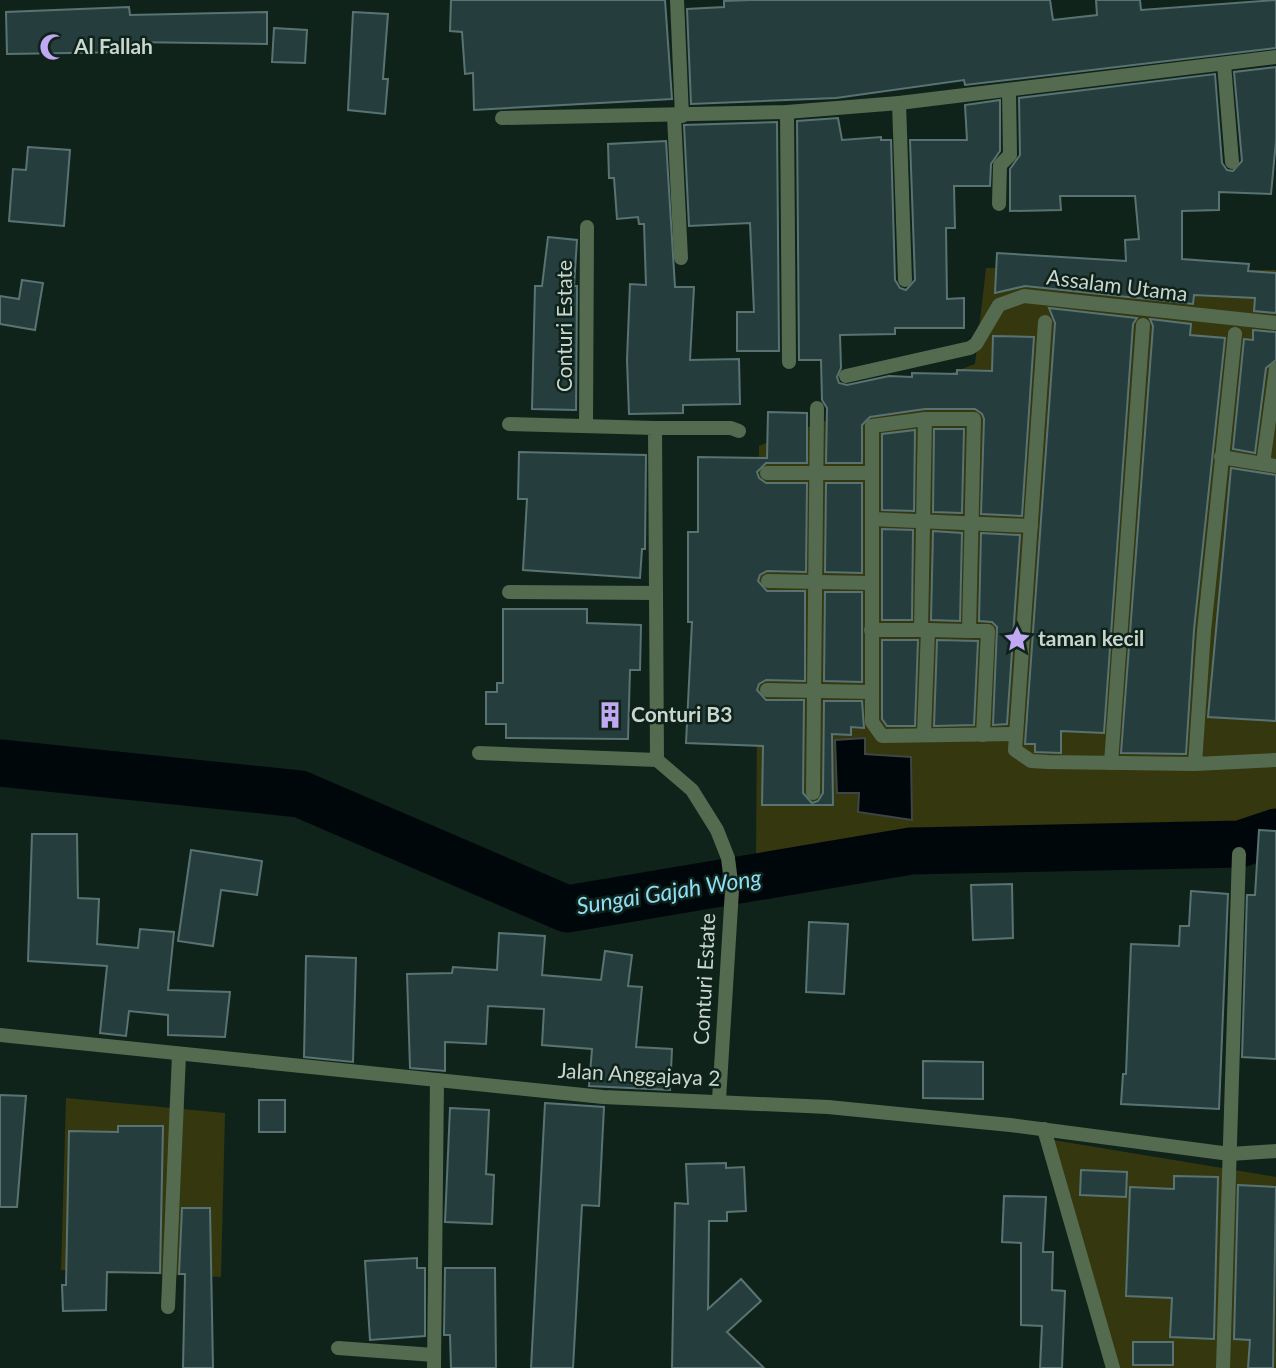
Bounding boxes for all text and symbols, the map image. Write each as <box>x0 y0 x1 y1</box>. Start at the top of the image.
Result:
mosque icon: Al Fallah <box>38 32 68 62</box>
place label: Al Fallah <box>73 33 153 58</box>
street label: Conturi Estate <box>551 260 576 392</box>
street label: Assalam Utama <box>1045 263 1189 306</box>
place icon: taman kecil <box>1002 624 1032 654</box>
place label: taman kecil <box>1038 625 1144 650</box>
building icon: Conturi B3 <box>595 700 625 730</box>
place label: Conturi B3 <box>631 701 732 726</box>
water label: Sungai Gajah Wong <box>574 862 764 919</box>
street label: Conturi Estate <box>688 912 719 1046</box>
street label: Jalan Anggajaya 2 <box>557 1057 721 1090</box>

